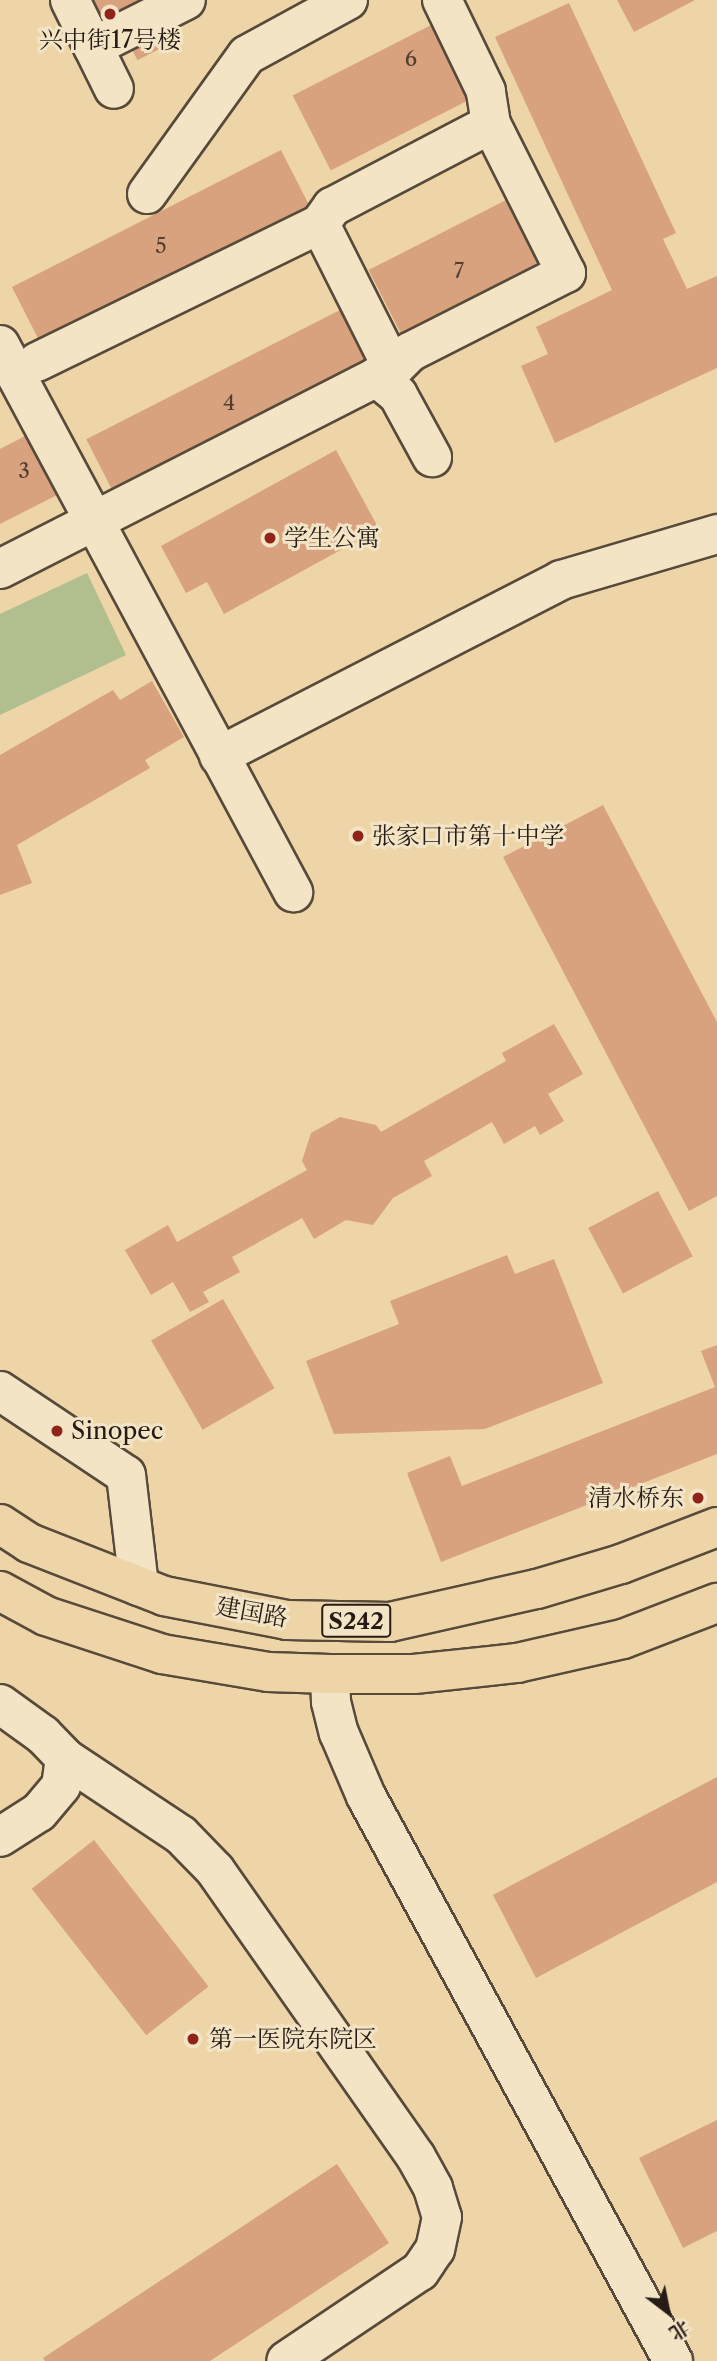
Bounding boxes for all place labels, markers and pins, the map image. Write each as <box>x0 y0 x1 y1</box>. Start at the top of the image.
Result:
marker: 兴中街17号楼 <box>102 6 118 22</box>
place label: 兴中街17号楼 <box>39 26 181 54</box>
place label: 学生公寓 <box>284 524 380 552</box>
marker: 学生公寓 <box>262 530 278 546</box>
place label: 张家口市第十中学 <box>372 822 564 850</box>
marker: 张家口市第十中学 <box>350 828 366 844</box>
place label: Sinopec <box>71 1417 163 1445</box>
marker: Sinopec <box>49 1423 65 1439</box>
place label: 清水桥东 <box>588 1484 684 1512</box>
marker: 清水桥东 <box>690 1490 706 1506</box>
place label: 第一医院东院区 <box>209 2025 377 2053</box>
marker: 第一医院东院区 <box>183 2029 203 2049</box>

